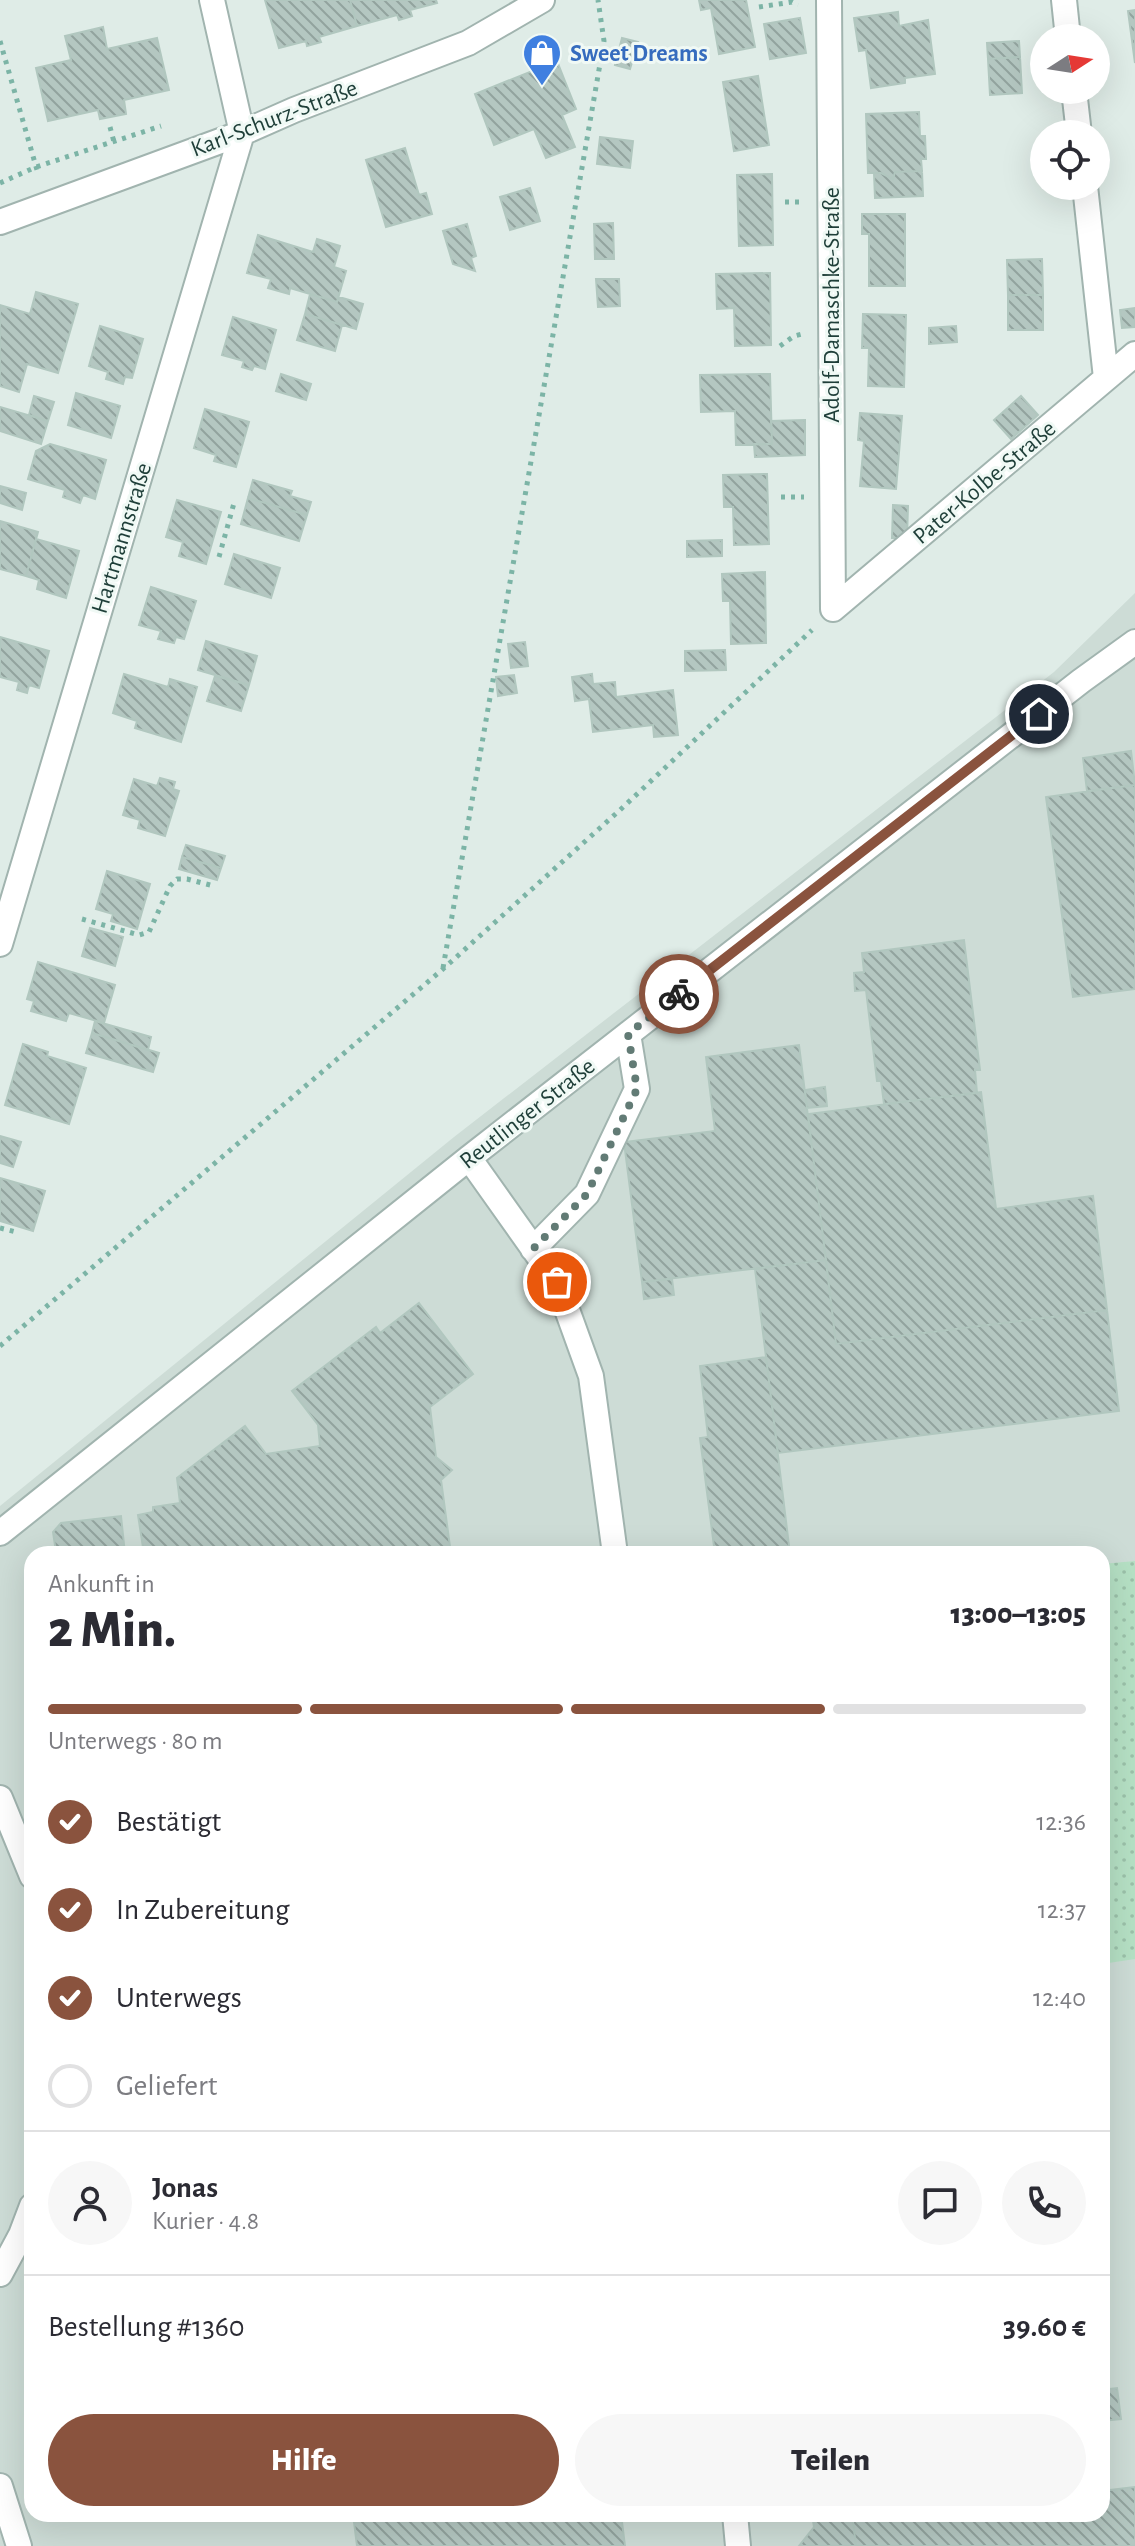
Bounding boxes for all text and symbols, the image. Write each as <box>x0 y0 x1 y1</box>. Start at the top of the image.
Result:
north arrow <box>1030 24 1110 104</box>
map controls <box>1030 24 1110 200</box>
shop icon: Sweet Dreams <box>521 32 563 87</box>
place label: Sweet Dreams <box>570 42 708 66</box>
street label: Karl-Schurz-Straße <box>188 76 361 162</box>
button: locate <box>1030 120 1110 200</box>
street label: Adolf-Damaschke-Straße <box>820 187 844 423</box>
street label: Pater-Kolbe-Straße <box>909 416 1061 549</box>
street label: Hartmannstraße <box>88 460 156 617</box>
pin <box>1005 680 1073 748</box>
icon: home <box>1017 692 1061 736</box>
courier <box>639 954 719 1034</box>
icon: bike <box>657 972 701 1016</box>
street label: Reutlinger Straße <box>456 1054 600 1174</box>
pin <box>523 1248 591 1316</box>
icon: bag <box>535 1260 579 1304</box>
text: Ankunft in <box>48 1571 155 1597</box>
text: 13:00–13:05 <box>950 1599 1086 1629</box>
text: 2 Min. <box>48 1604 176 1656</box>
text: Unterwegs · 80 m <box>48 1728 223 1754</box>
icon: check <box>48 1800 92 1844</box>
text: Bestätigt <box>116 1807 221 1837</box>
text: 12:36 <box>1036 1809 1086 1835</box>
icon: check <box>48 1888 92 1932</box>
text: In Zubereitung <box>116 1895 290 1925</box>
text: 12:37 <box>1038 1897 1086 1923</box>
icon: check <box>48 1976 92 2020</box>
text: Unterwegs <box>116 1983 242 2013</box>
text: 12:40 <box>1033 1985 1086 2011</box>
text: Geliefert <box>116 2071 217 2101</box>
button: person <box>48 2161 132 2245</box>
button: chat <box>898 2161 982 2245</box>
button: phone <box>1002 2161 1086 2245</box>
text: Jonas <box>152 2173 218 2203</box>
text: Kurier · 4.8 <box>152 2208 259 2234</box>
text: Bestellung #1360 <box>48 2312 245 2342</box>
text: 39.60 € <box>1003 2312 1086 2342</box>
button: Hilfe <box>48 2414 559 2506</box>
button: Teilen <box>575 2414 1086 2506</box>

